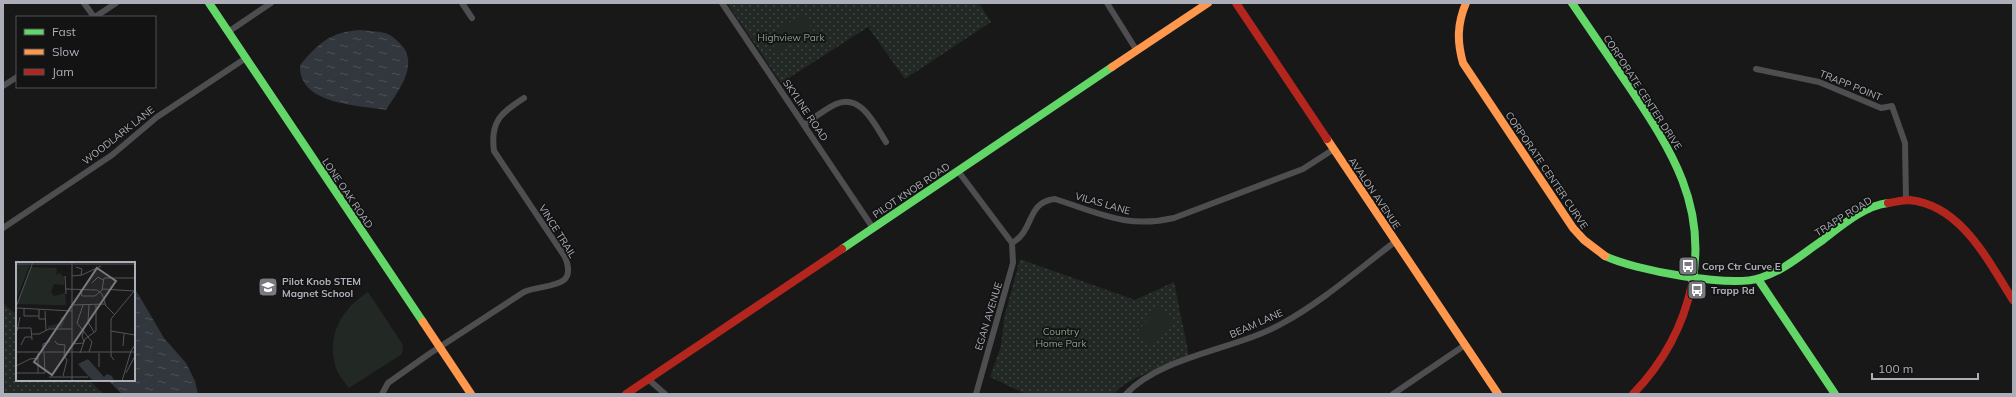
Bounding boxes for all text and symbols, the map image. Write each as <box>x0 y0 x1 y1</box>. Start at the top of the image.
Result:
legend <box>16 16 156 88</box>
text: Fast <box>52 24 76 39</box>
park label: Highview Park <box>757 31 825 44</box>
street label: CORPORATE CENTER DRIVE <box>1600 32 1685 152</box>
text: Slow <box>52 44 80 59</box>
text: Jam <box>52 64 74 79</box>
street label: TRAPP POINT <box>1818 67 1884 104</box>
street label: SKYLINE ROAD <box>780 77 831 144</box>
street label: WOODLARK LANE <box>80 103 157 168</box>
street label: CORPORATE CENTER CURVE <box>1502 109 1591 232</box>
street label: AVALON AVENUE <box>1346 155 1403 232</box>
street label: LONE OAK ROAD <box>319 156 376 231</box>
street label: PILOT KNOB ROAD <box>870 160 952 221</box>
street label: VILAS LANE <box>1074 189 1132 218</box>
street label: TRAPP ROAD <box>1812 194 1874 239</box>
street label: VINCE TRAIL <box>536 202 579 261</box>
bus stop icon: Corp Ctr Curve E <box>1677 255 1699 277</box>
place label: Corp Ctr Curve E <box>1702 260 1781 273</box>
inset map <box>16 262 135 381</box>
place label: Pilot Knob STEM Magnet School <box>282 275 361 300</box>
school or university icon: Pilot Knob STEM Magnet School <box>257 276 279 298</box>
bus stop icon: Trapp Rd <box>1686 279 1708 301</box>
street label: EGAN AVENUE <box>972 280 1005 352</box>
place label: Trapp Rd <box>1711 284 1755 297</box>
street label: BEAM LANE <box>1228 306 1285 341</box>
park label: Country Home Park <box>1035 325 1087 350</box>
scale bar <box>1872 355 1978 381</box>
text: 100 m <box>1878 361 1913 376</box>

